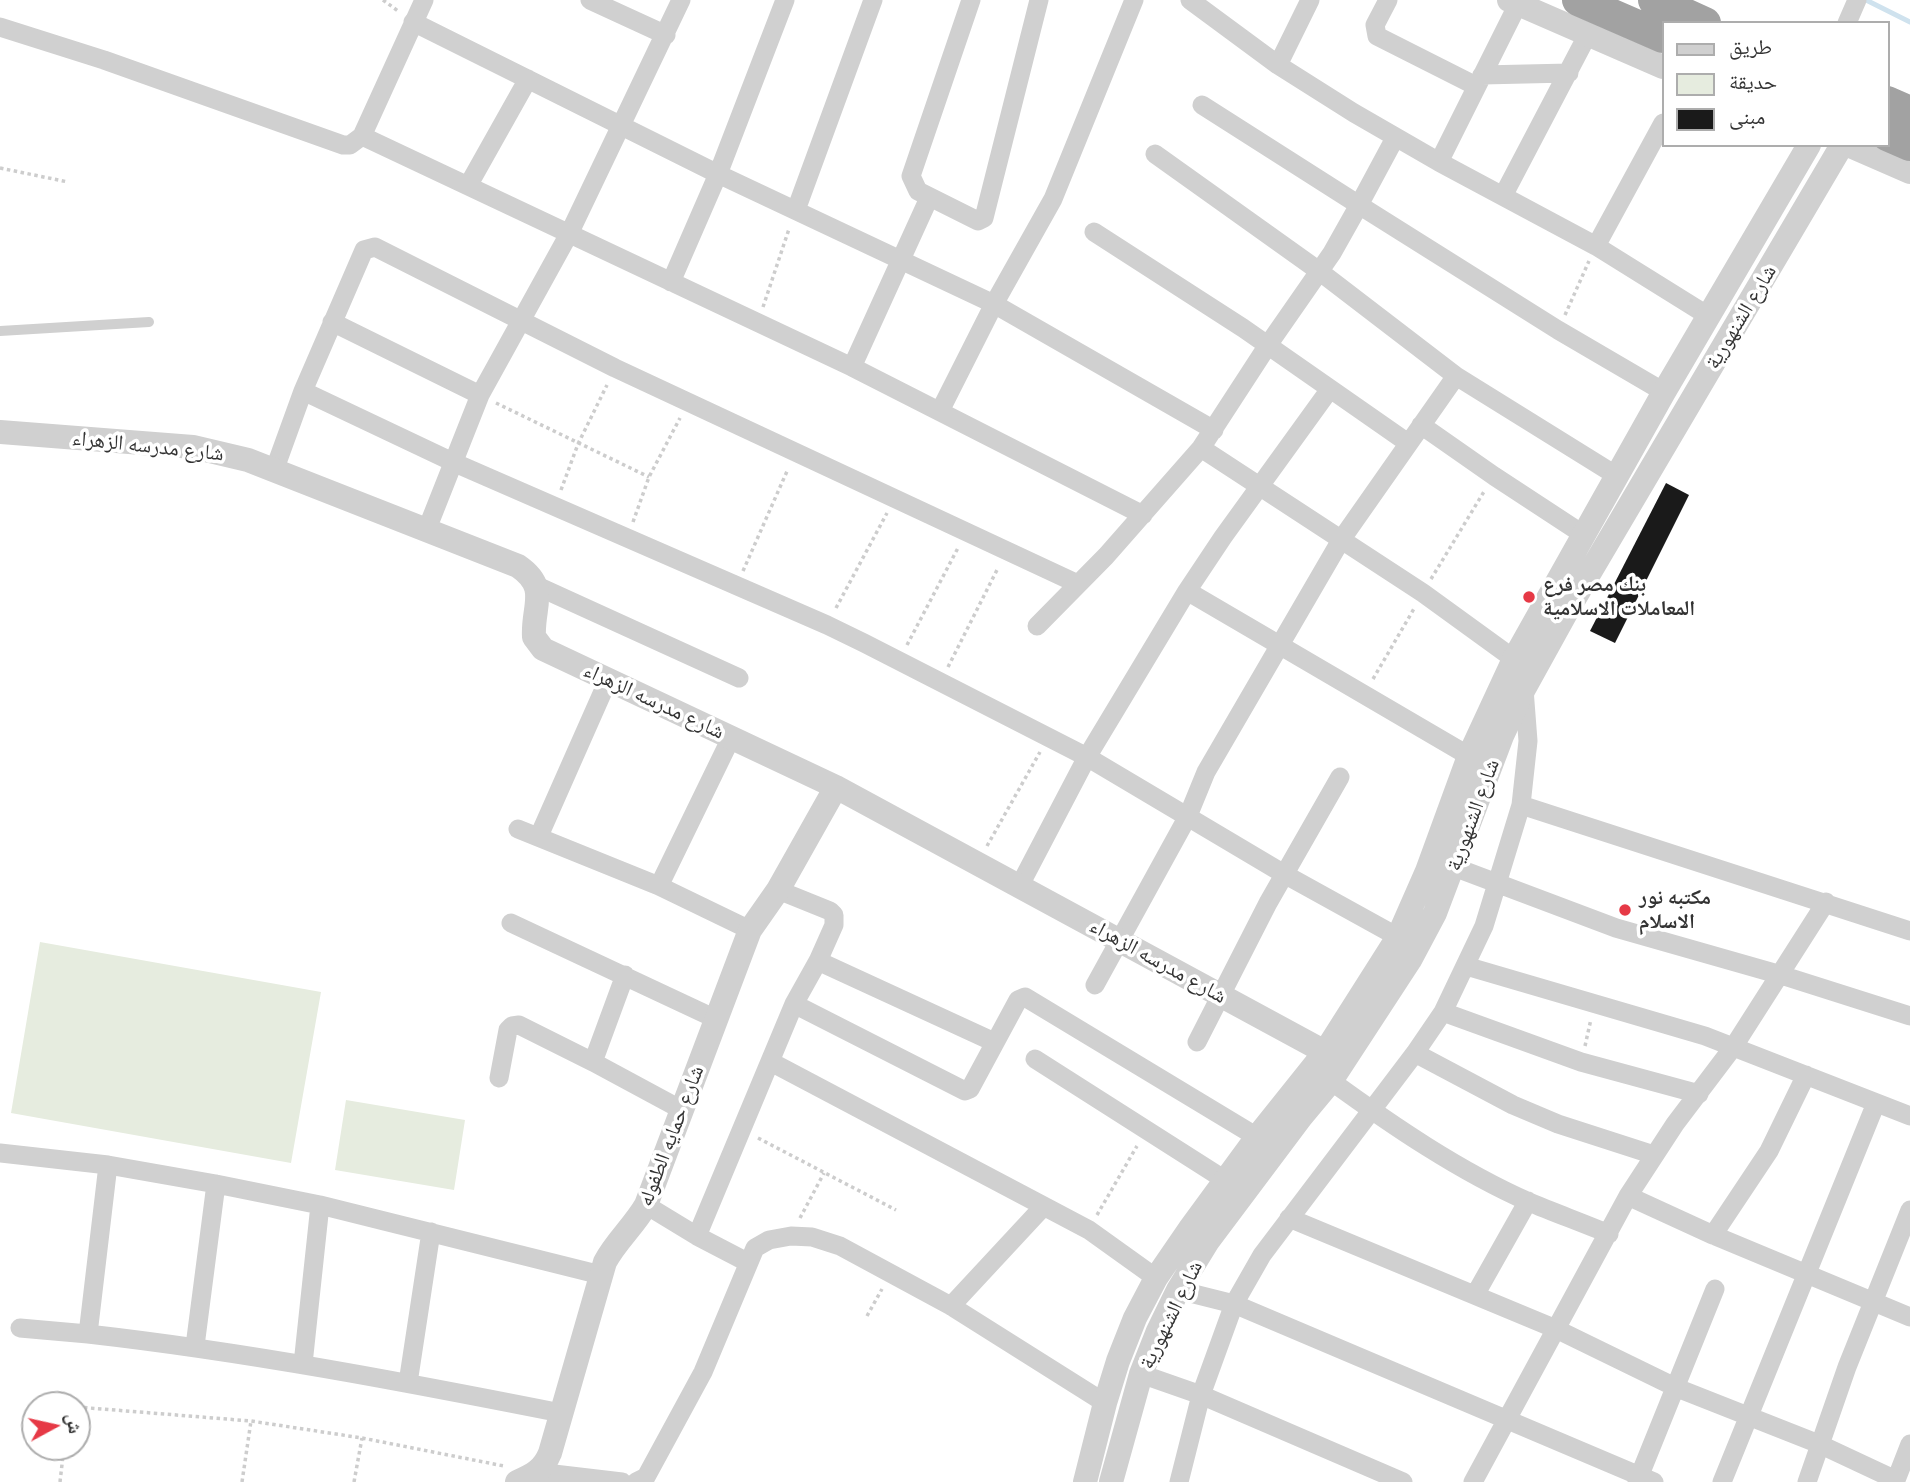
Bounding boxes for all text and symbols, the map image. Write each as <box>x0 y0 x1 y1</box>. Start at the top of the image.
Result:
legend <box>1661 21 1889 147</box>
text: طريق <box>1729 34 1772 59</box>
text: حديقة <box>1729 69 1777 94</box>
text: مبنى <box>1729 104 1765 129</box>
street label: شارع الشنهورية <box>1700 260 1782 374</box>
street label: شارع مدرسه الزهراء <box>71 426 225 466</box>
place label: بنك مصر فرع المعاملات الاسلامية <box>1543 572 1695 622</box>
marker: بنك مصر فرع المعاملات الاسلامية <box>1521 589 1537 605</box>
street label: شارع مدرسه الزهراء <box>580 657 728 745</box>
street label: شارع الشنهورية <box>1441 756 1505 874</box>
place label: مكتبه نور الاسلام <box>1639 885 1711 935</box>
marker: مكتبه نور الاسلام <box>1617 902 1633 918</box>
street label: شارع مدرسه الزهراء <box>1085 913 1231 1009</box>
street label: شارع حمايه الطفوله <box>633 1062 709 1210</box>
street label: شارع الشنهورية <box>1134 1257 1208 1373</box>
north arrow <box>21 1391 91 1461</box>
text: ش <box>63 1412 87 1435</box>

